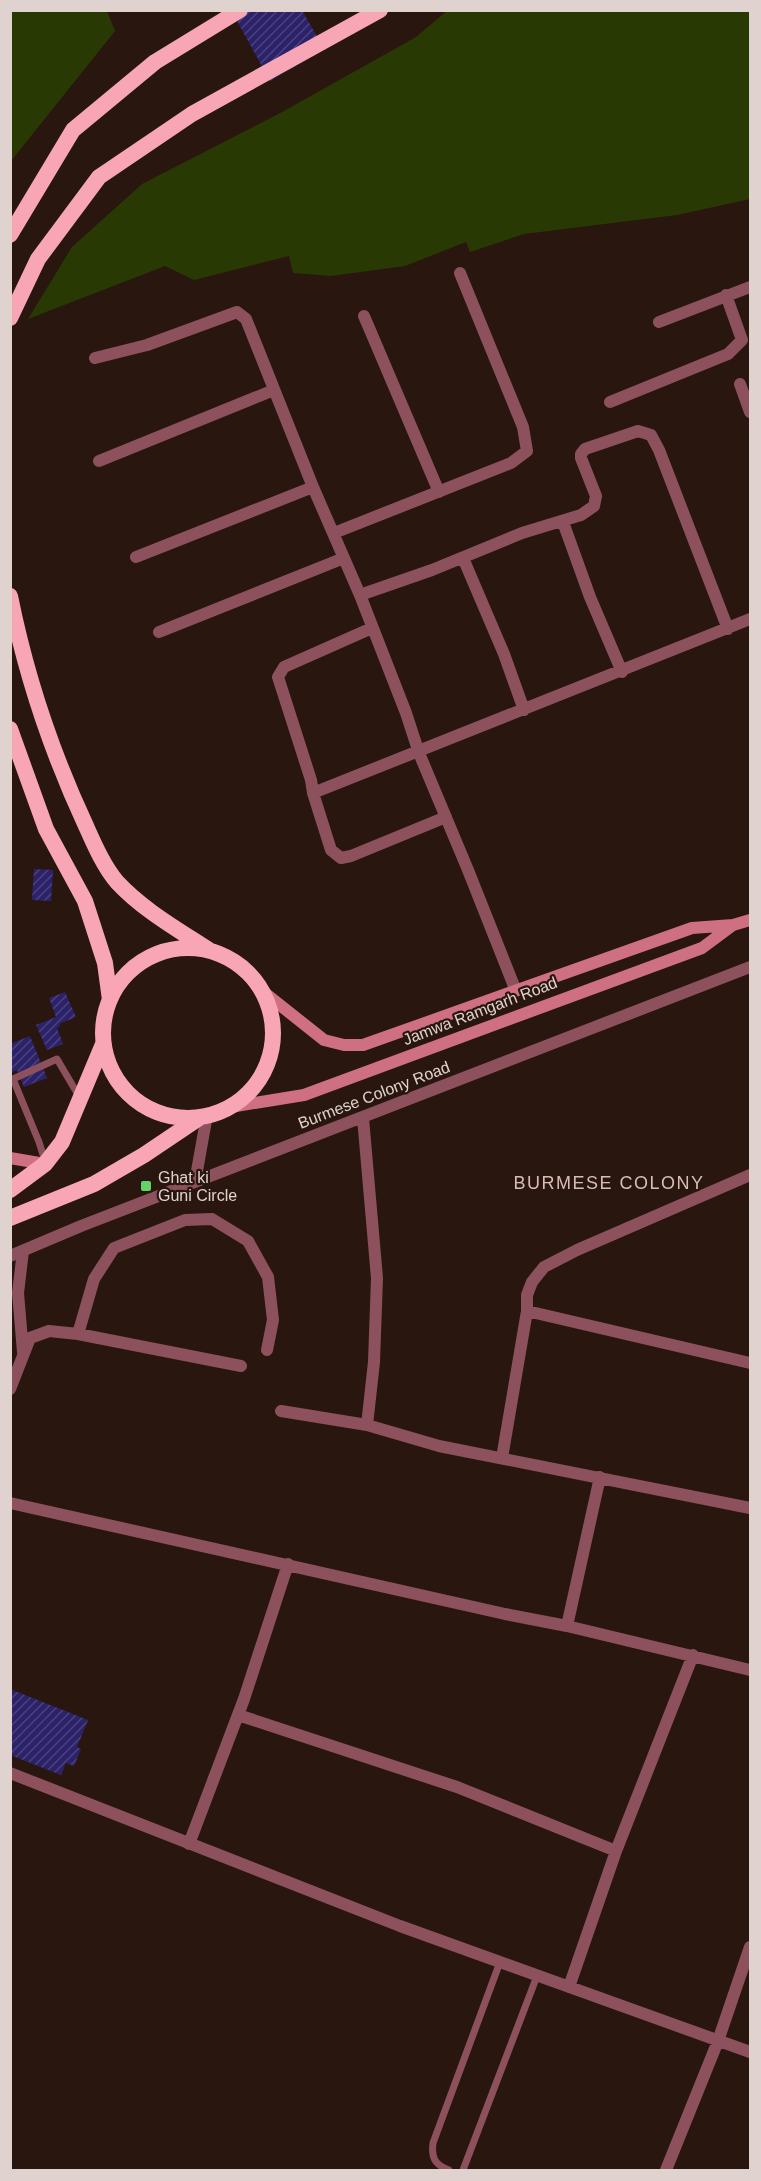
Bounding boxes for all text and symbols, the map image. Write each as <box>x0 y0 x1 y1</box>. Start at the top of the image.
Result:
street label: Jamwa Ramgarh Road <box>401 974 559 1048</box>
street label: Burmese Colony Road <box>296 1058 452 1132</box>
place label: Ghat ki Guni Circle <box>158 1169 237 1204</box>
district label: BURMESE COLONY <box>513 1173 705 1193</box>
marker: Ghat ki Guni Circle <box>139 1179 153 1193</box>

